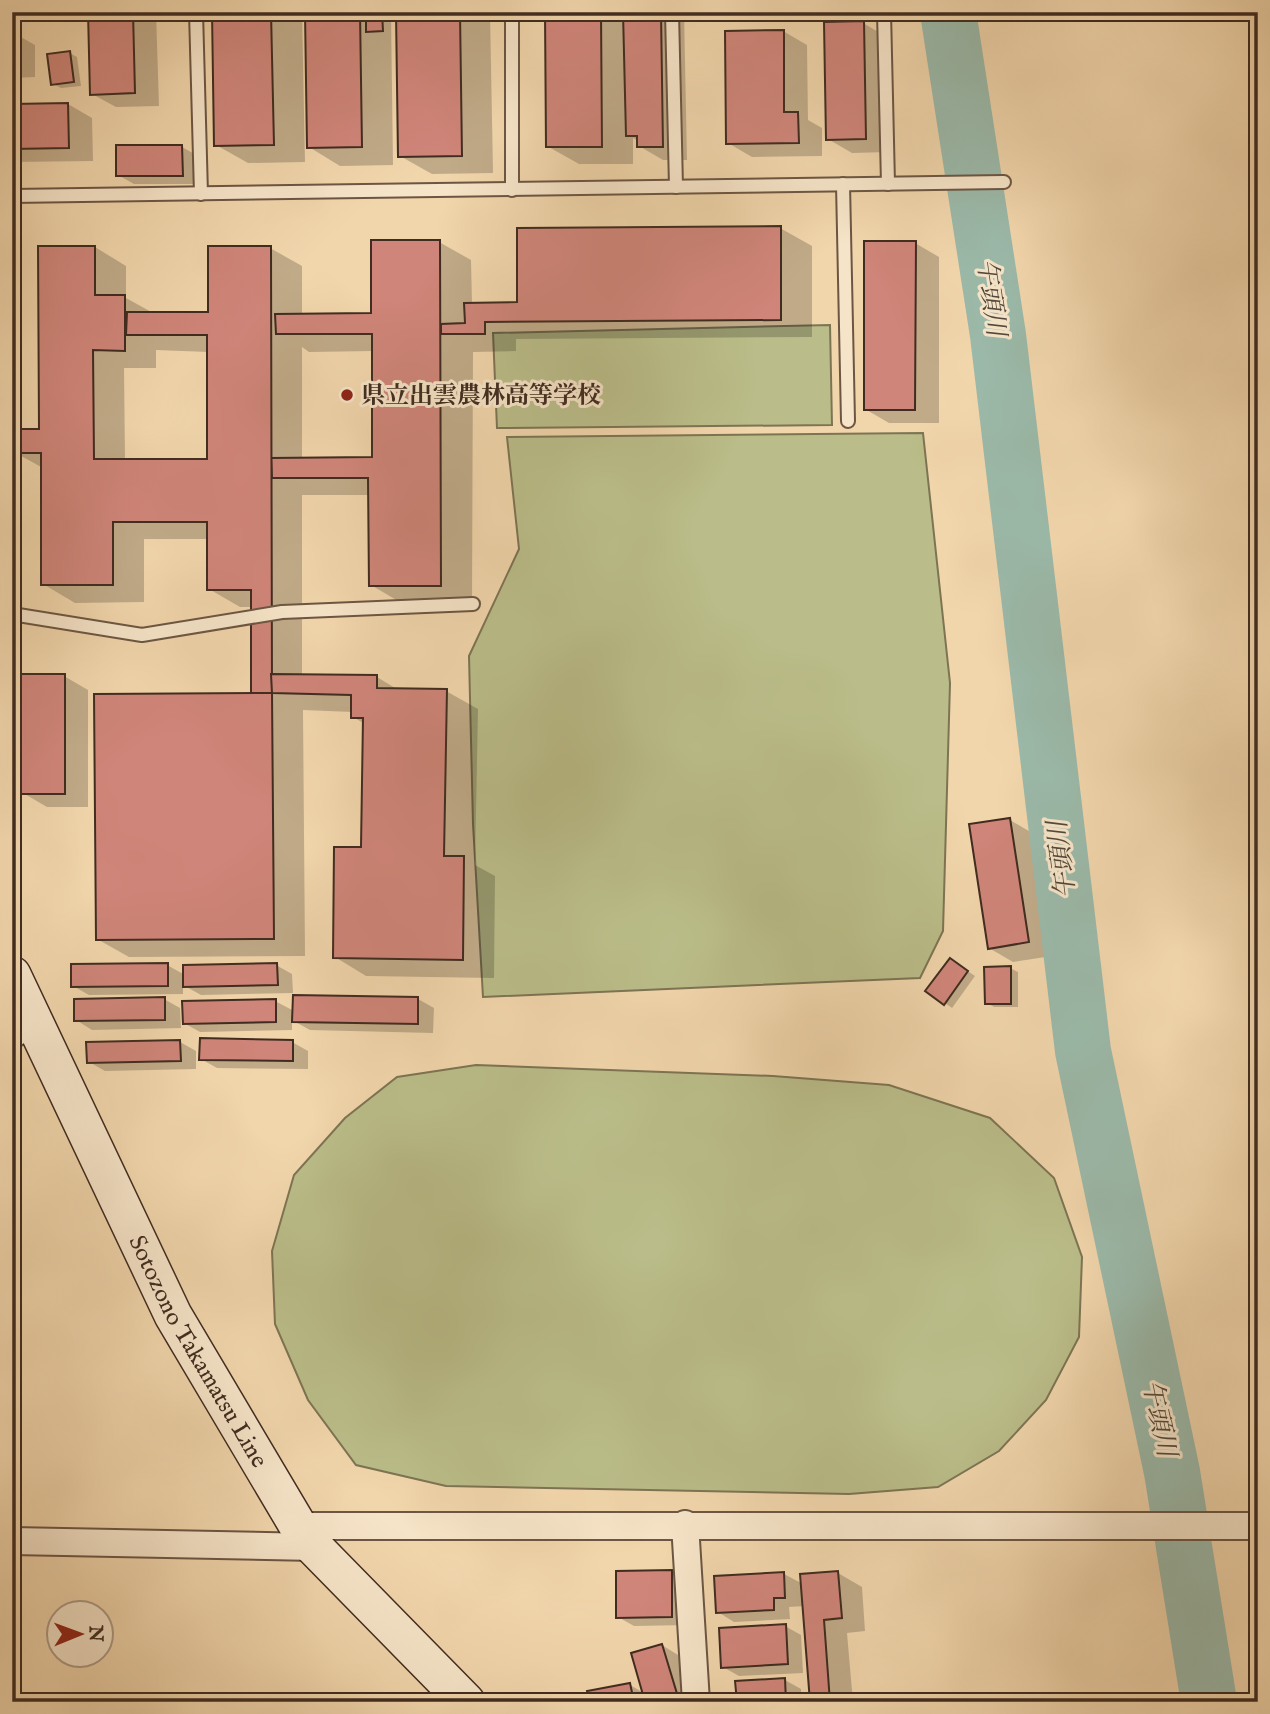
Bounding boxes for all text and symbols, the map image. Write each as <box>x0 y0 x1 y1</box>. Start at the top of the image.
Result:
water label: 午頭川 <box>969 256 1013 341</box>
place label: 県立出雲農林高等学校 <box>361 381 601 412</box>
marker: 県立出雲農林高等学校 <box>339 387 355 403</box>
water label: 午頭川 <box>1041 816 1084 901</box>
street label: Sotozono Takamatsu Line <box>120 1231 274 1474</box>
water label: 午頭川 <box>1134 1377 1183 1463</box>
north arrow <box>46 1598 116 1668</box>
text: N <box>83 1624 107 1643</box>

